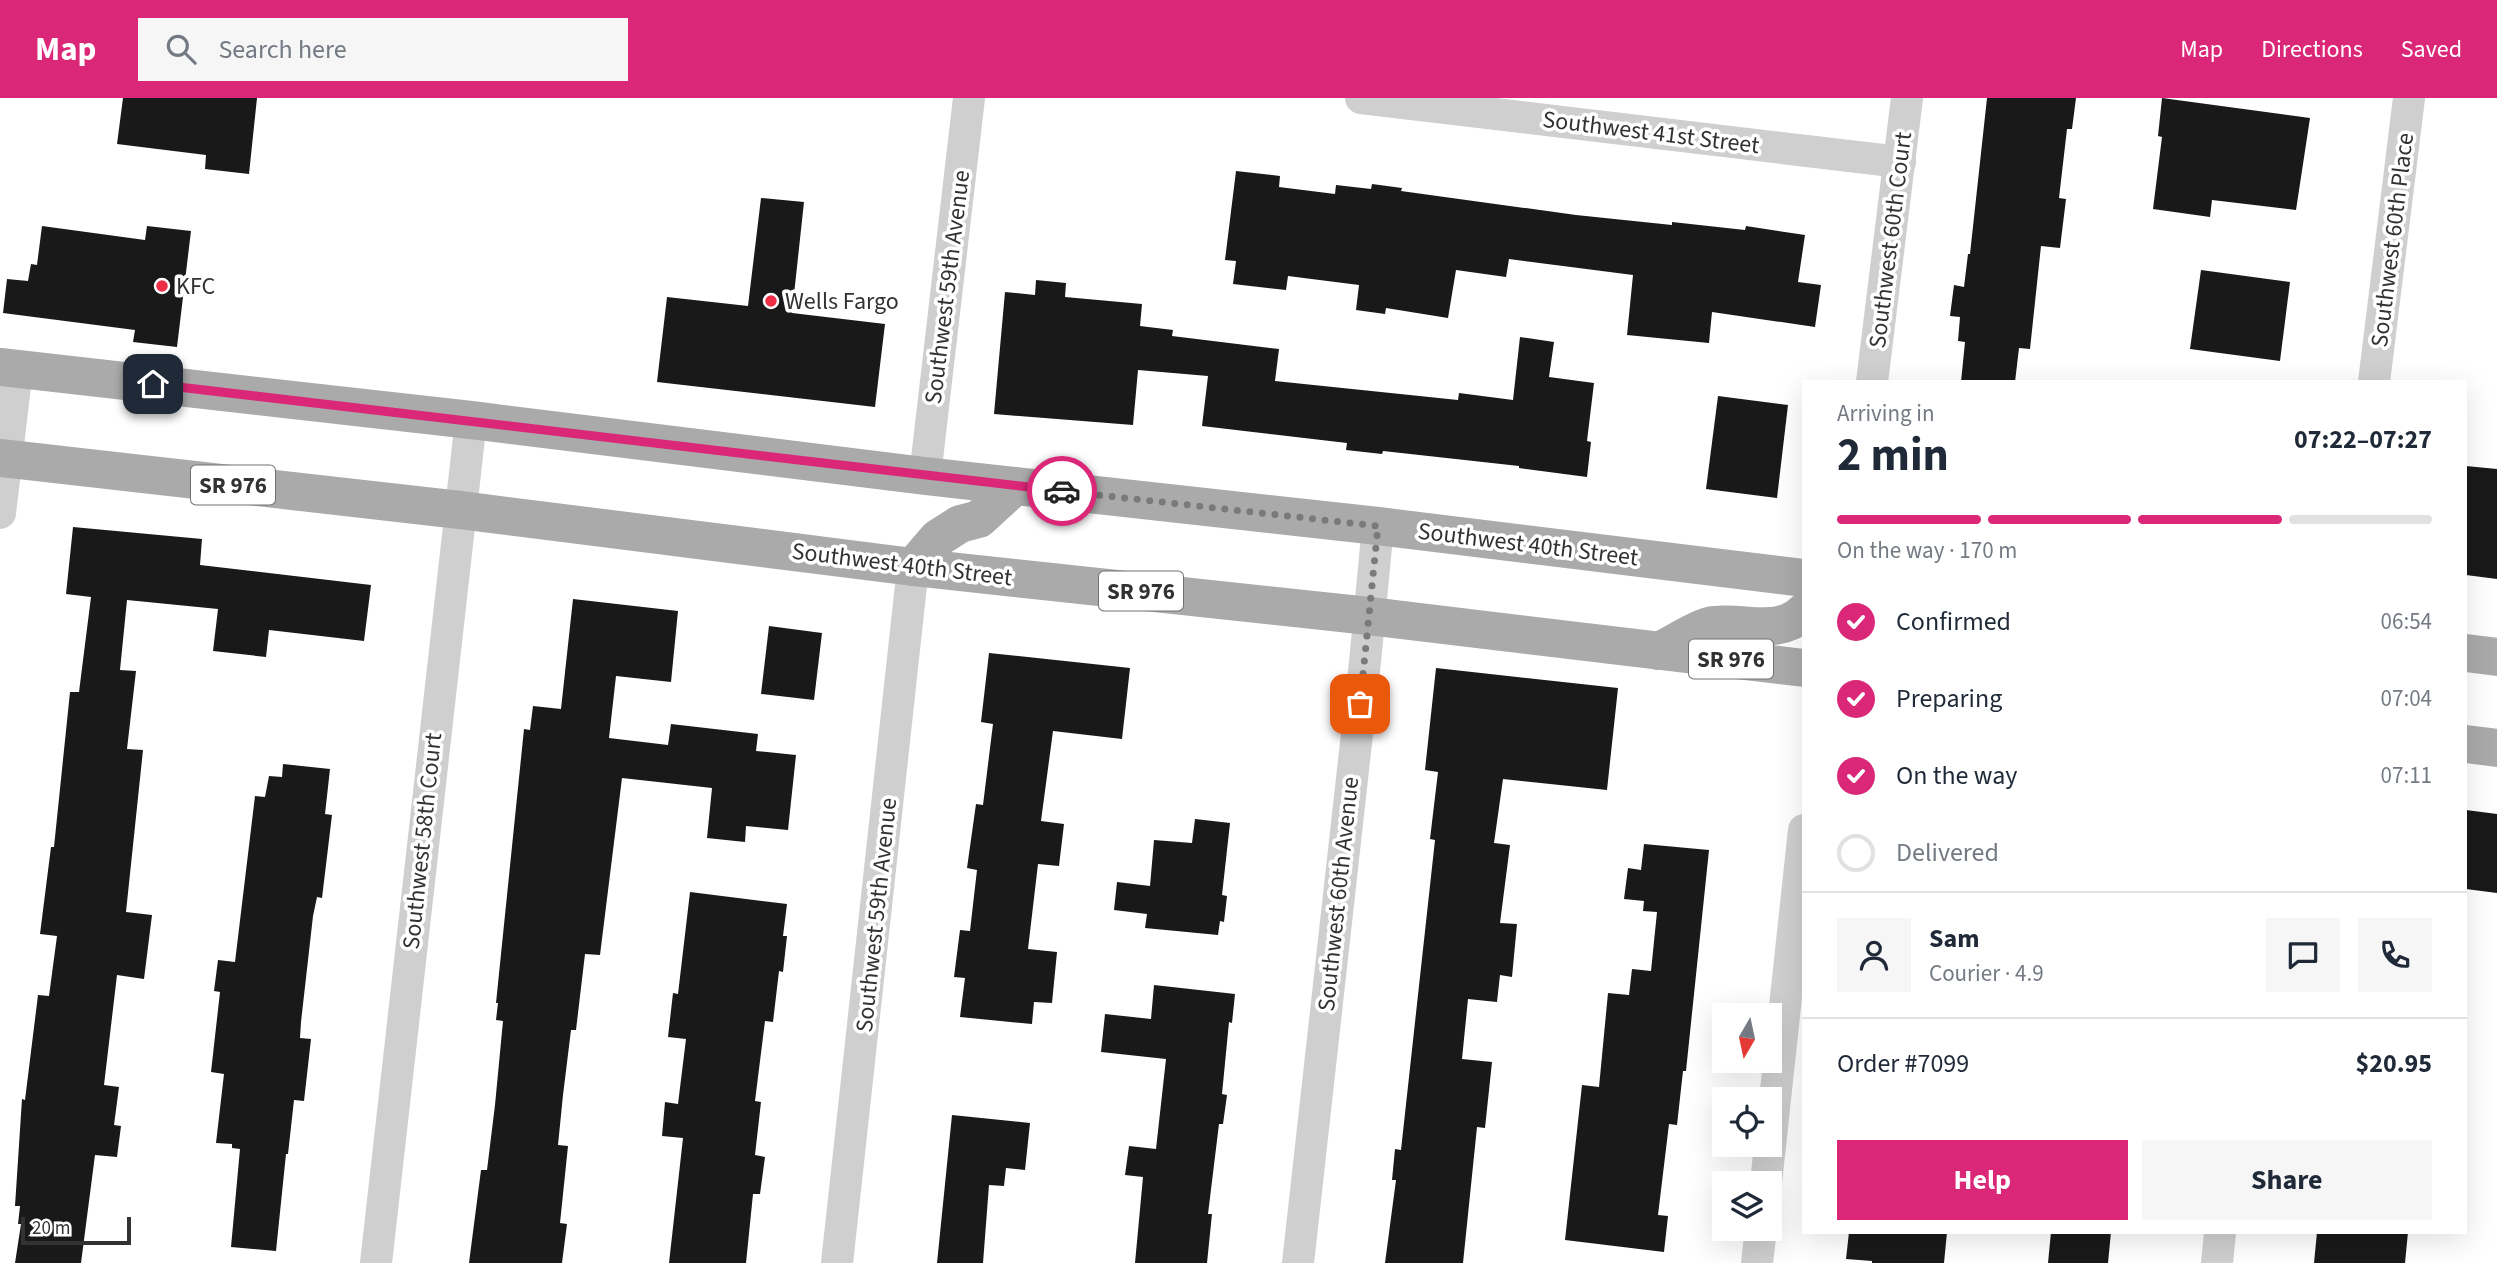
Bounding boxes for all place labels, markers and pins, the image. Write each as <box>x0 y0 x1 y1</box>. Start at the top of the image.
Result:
place label: KFC <box>176 269 215 304</box>
marker: KFC <box>154 278 170 294</box>
place label: Wells Fargo <box>785 284 899 319</box>
marker: Wells Fargo <box>763 293 779 309</box>
pin <box>123 354 183 414</box>
pin <box>1330 674 1390 734</box>

